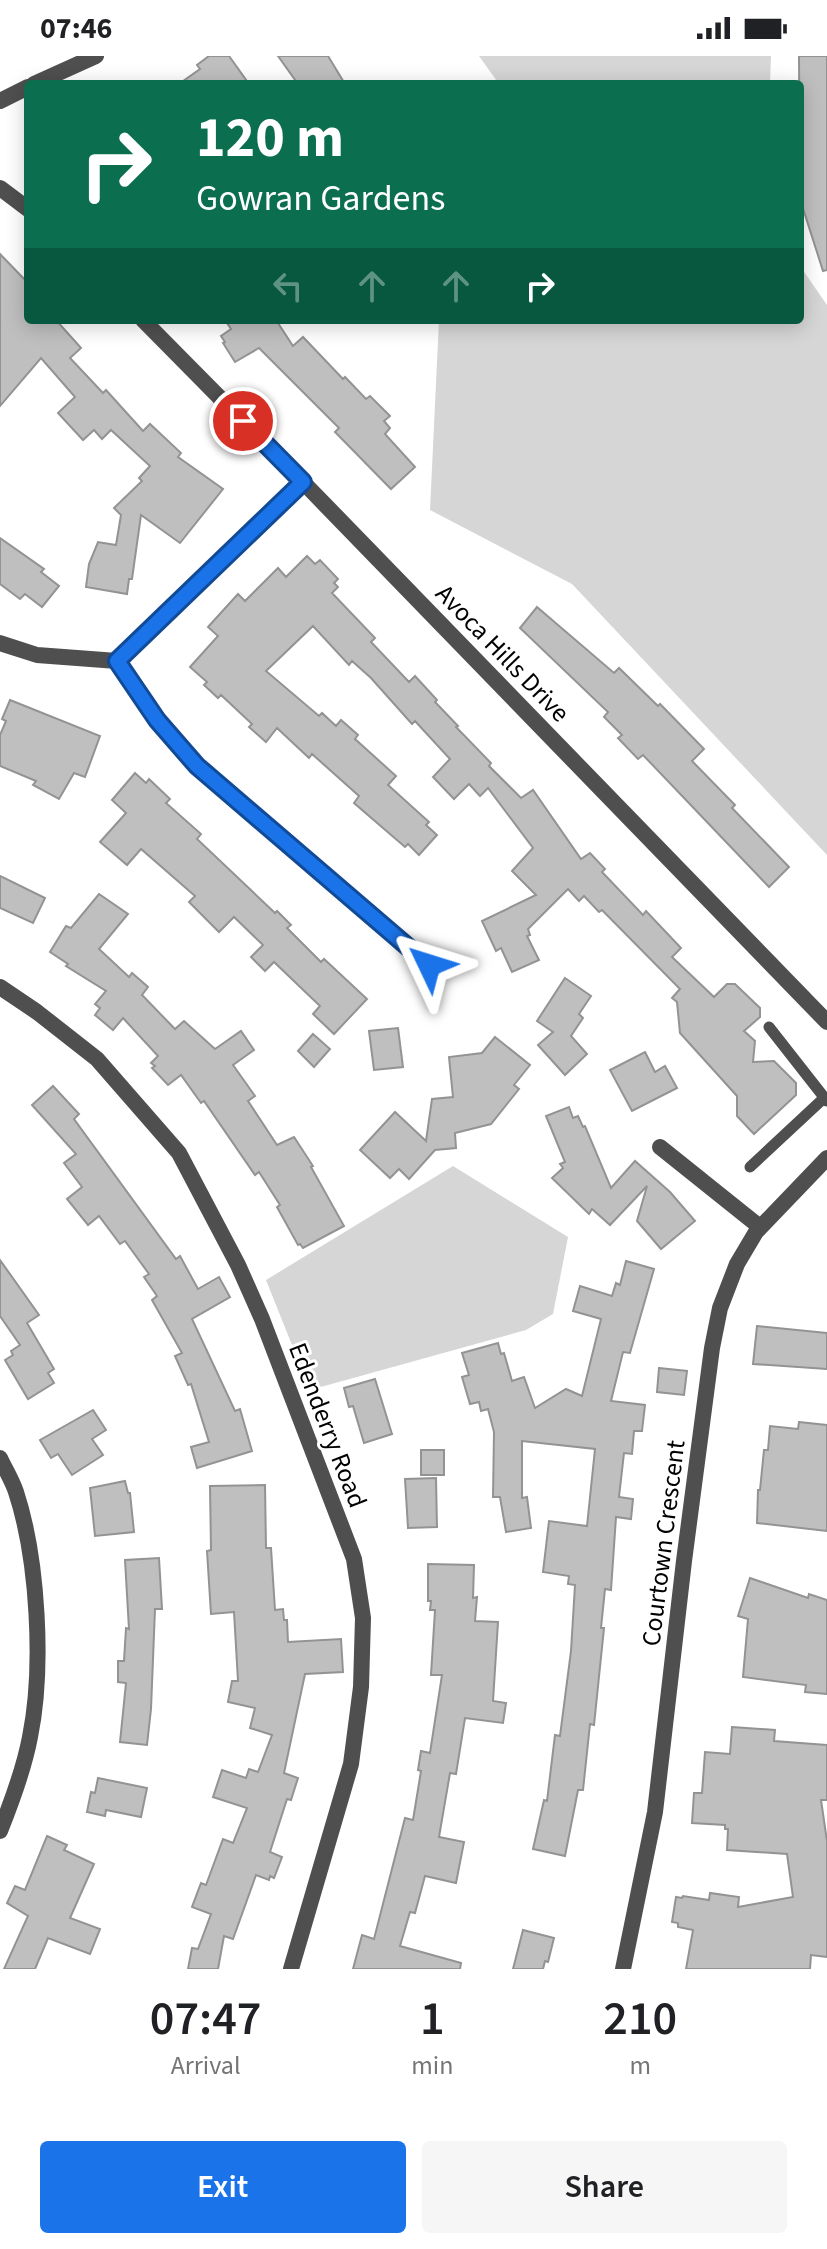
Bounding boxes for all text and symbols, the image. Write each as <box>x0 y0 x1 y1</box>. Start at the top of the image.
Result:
text: 07:46 <box>40 7 112 50</box>
text: 120 m <box>196 99 344 178</box>
icon: right <box>64 112 168 216</box>
text: Gowran Gardens <box>196 173 445 224</box>
icon: left <box>266 264 310 308</box>
icon: ahead <box>350 264 394 308</box>
icon: ahead <box>434 264 478 308</box>
icon: right <box>518 264 562 308</box>
pin <box>209 387 277 455</box>
icon: arrive <box>221 399 265 443</box>
street label: Avoca Hills Drive <box>427 576 578 731</box>
position arrow <box>387 923 471 1007</box>
street label: Edenderry Road <box>279 1337 376 1513</box>
street label: Courtown Crescent <box>633 1438 695 1648</box>
text: 07:47 <box>150 1985 262 2053</box>
text: 1 <box>420 1985 445 2053</box>
text: 210 <box>603 1985 677 2053</box>
text: Arrival <box>171 2047 241 2084</box>
text: min <box>411 2047 453 2084</box>
text: m <box>629 2047 651 2084</box>
button: Exit <box>40 2141 406 2233</box>
button: Share <box>422 2141 787 2233</box>

